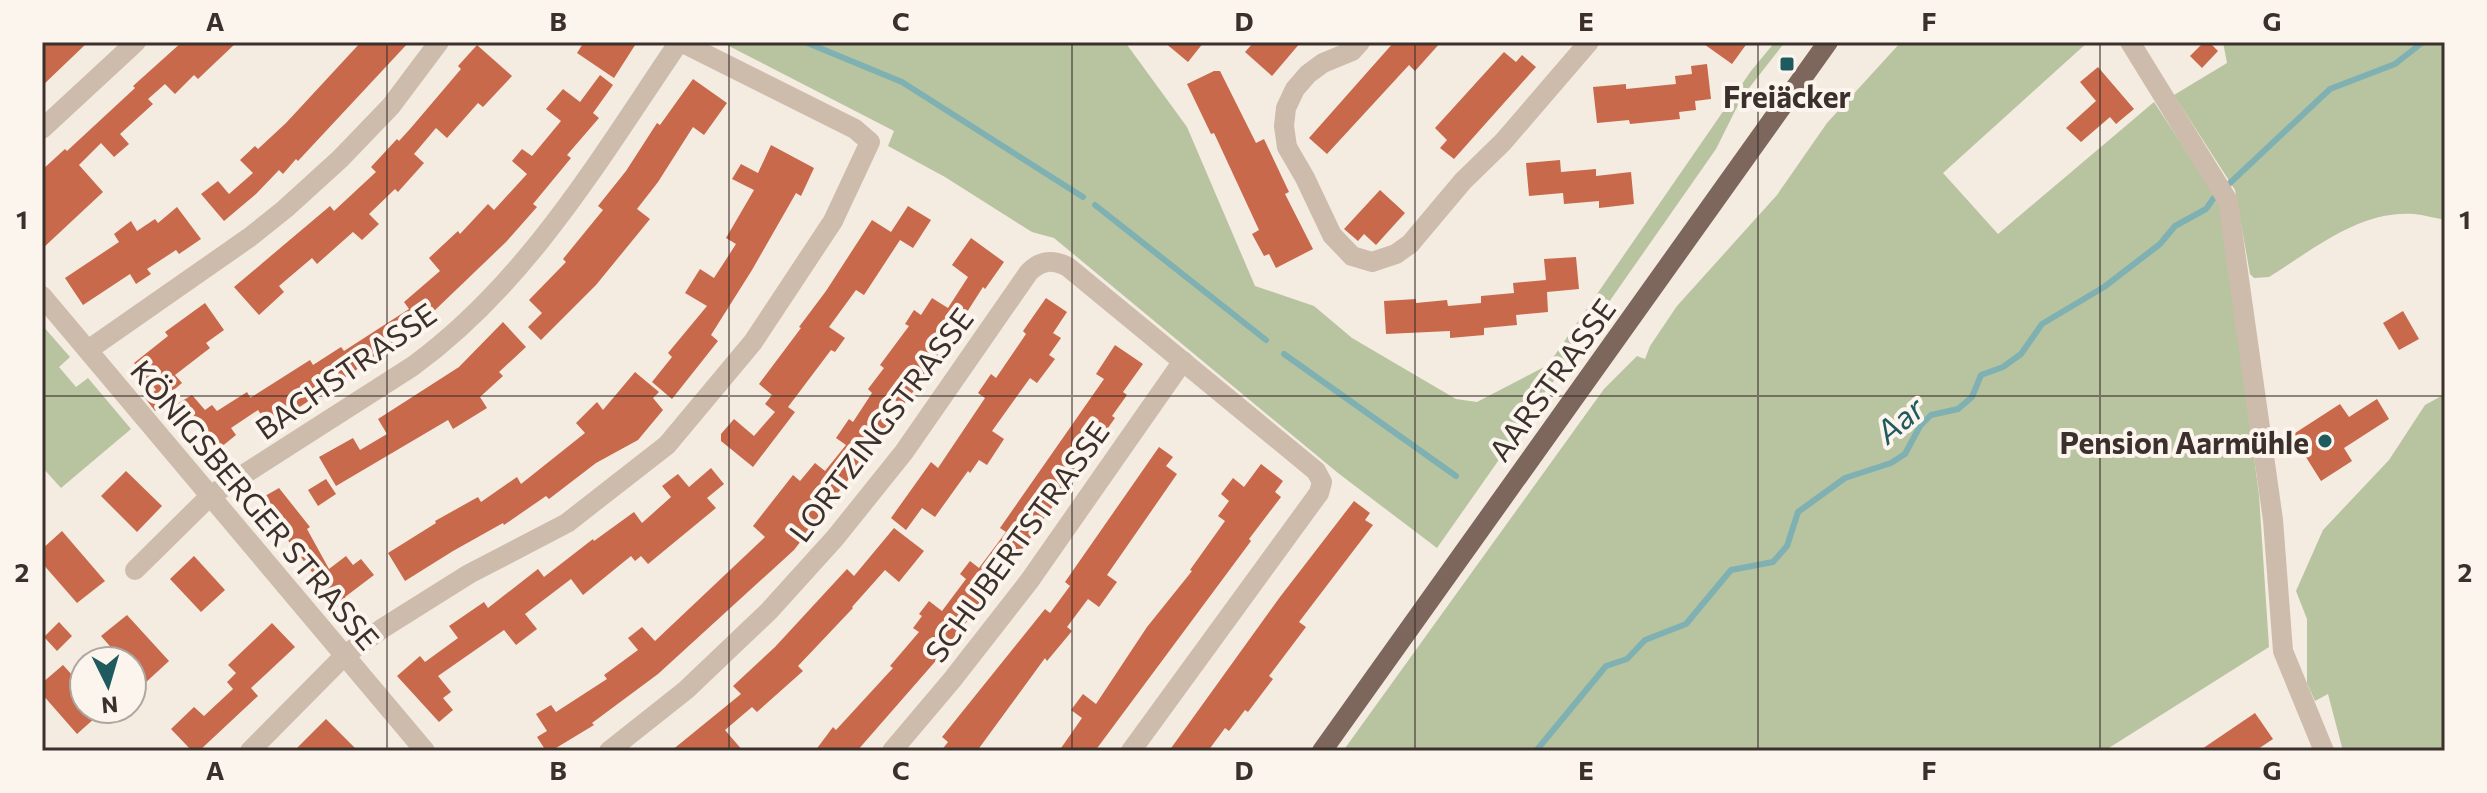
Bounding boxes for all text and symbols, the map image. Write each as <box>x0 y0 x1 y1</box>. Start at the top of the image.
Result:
text: A <box>206 5 225 36</box>
text: B <box>549 5 567 36</box>
text: C <box>892 5 910 36</box>
text: D <box>1234 5 1254 36</box>
text: E <box>1578 5 1594 36</box>
text: F <box>1921 5 1937 36</box>
text: G <box>2263 5 2281 36</box>
marker: Freiäcker <box>1778 55 1796 73</box>
place label: Freiäcker <box>1723 77 1851 114</box>
text: 1 <box>16 203 28 234</box>
text: 1 <box>2459 203 2471 234</box>
street label: AARSTRASSE <box>1480 291 1622 467</box>
street label: BACHSTRASSE <box>247 294 443 446</box>
street label: LORTZINGSTRASSE <box>780 300 980 548</box>
street label: KÖNIGSBERGER STRASSE <box>124 352 388 656</box>
water label: Aar <box>1866 386 1932 451</box>
street label: SCHUBERTSTRASSE <box>916 413 1116 669</box>
place label: Pension Aarmühle <box>2059 423 2309 460</box>
marker: Pension Aarmühle <box>2316 432 2334 450</box>
text: 2 <box>15 556 29 587</box>
text: 2 <box>2458 556 2472 587</box>
north arrow <box>68 645 148 725</box>
text: N <box>100 691 119 720</box>
text: A <box>206 754 225 785</box>
text: B <box>549 754 567 785</box>
text: C <box>892 754 910 785</box>
text: D <box>1234 754 1254 785</box>
text: E <box>1578 754 1594 785</box>
text: F <box>1921 754 1937 785</box>
text: G <box>2263 754 2281 785</box>

